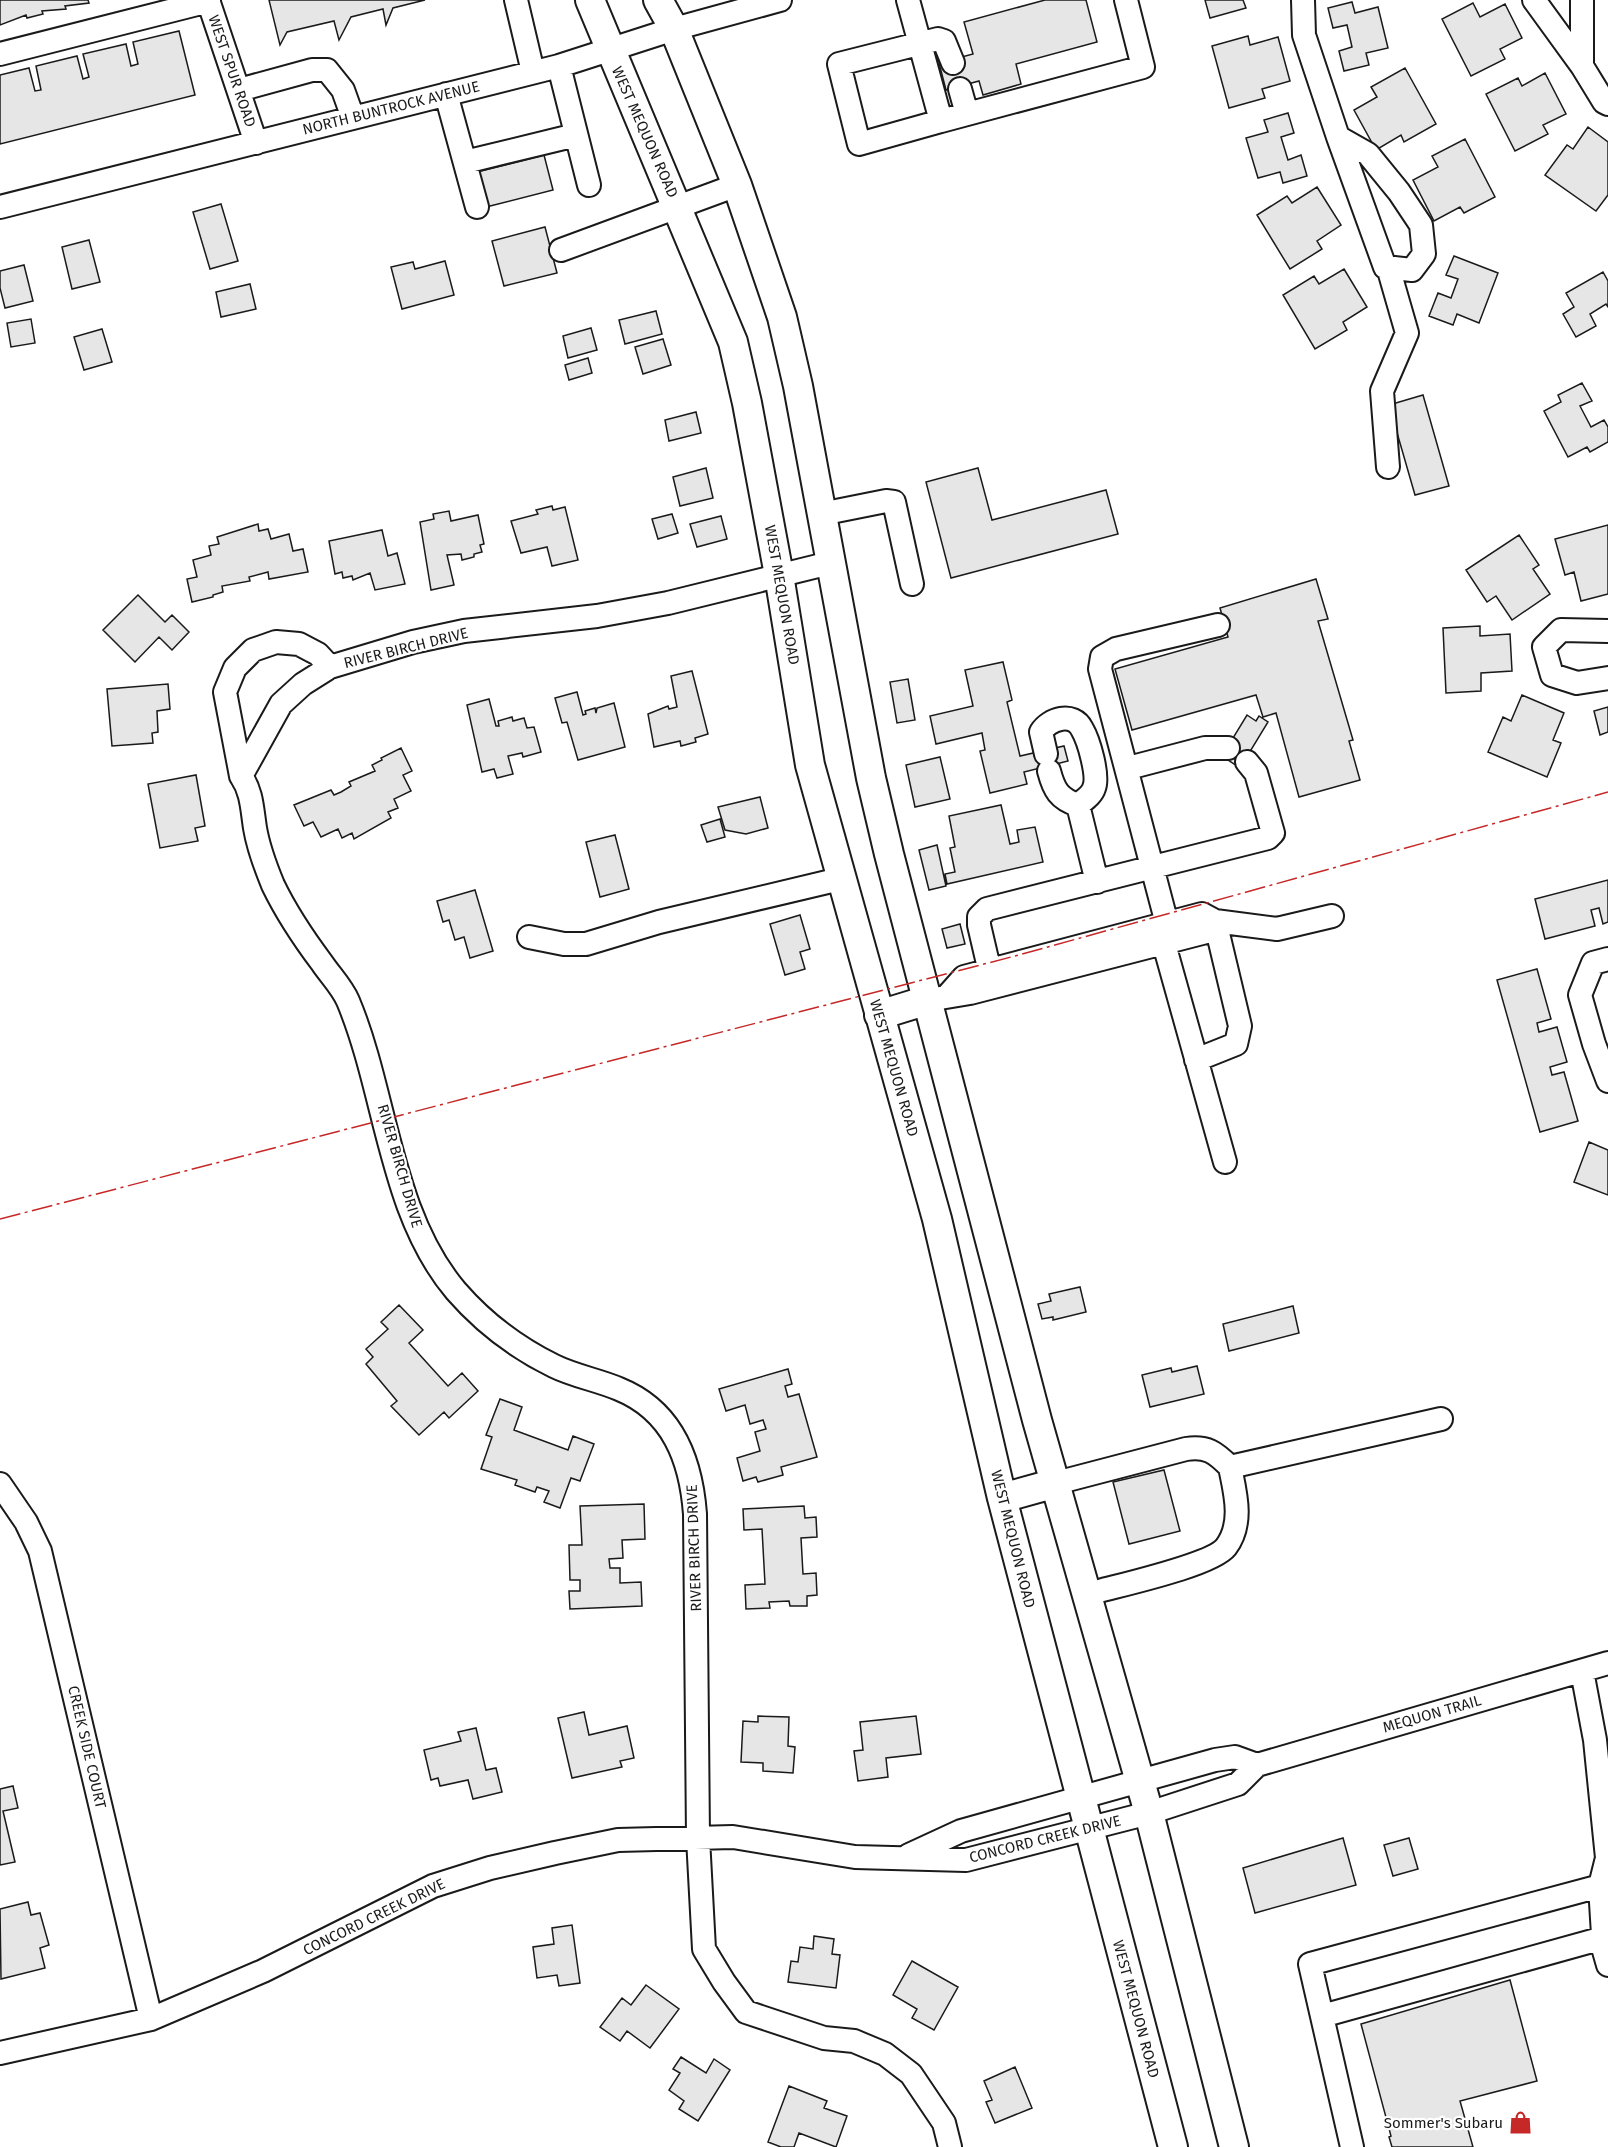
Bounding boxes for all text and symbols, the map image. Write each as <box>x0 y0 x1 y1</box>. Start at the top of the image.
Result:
street label: WEST SPUR ROAD <box>204 13 260 129</box>
street label: WEST MEQUON ROAD <box>608 64 682 200</box>
street label: NORTH BUNTROCK AVENUE <box>301 77 481 139</box>
street label: WEST MEQUON ROAD <box>761 524 803 666</box>
street label: RIVER BIRCH DRIVE <box>342 624 470 672</box>
street label: WEST MEQUON ROAD <box>866 997 922 1139</box>
street label: RIVER BIRCH DRIVE <box>374 1102 426 1230</box>
street label: WEST MEQUON ROAD <box>987 1468 1039 1610</box>
street label: RIVER BIRCH DRIVE <box>683 1484 705 1612</box>
street label: CREEK SIDE COURT <box>64 1684 110 1810</box>
street label: MEQUON TRAIL <box>1381 1691 1484 1737</box>
street label: CONCORD CREEK DRIVE <box>967 1811 1123 1867</box>
street label: CONCORD CREEK DRIVE <box>300 1875 448 1959</box>
street label: WEST MEQUON ROAD <box>1109 1938 1163 2080</box>
shop icon: Sommer's Subaru <box>1508 2110 1534 2136</box>
place label: Sommer's Subaru <box>1384 2114 1503 2132</box>

